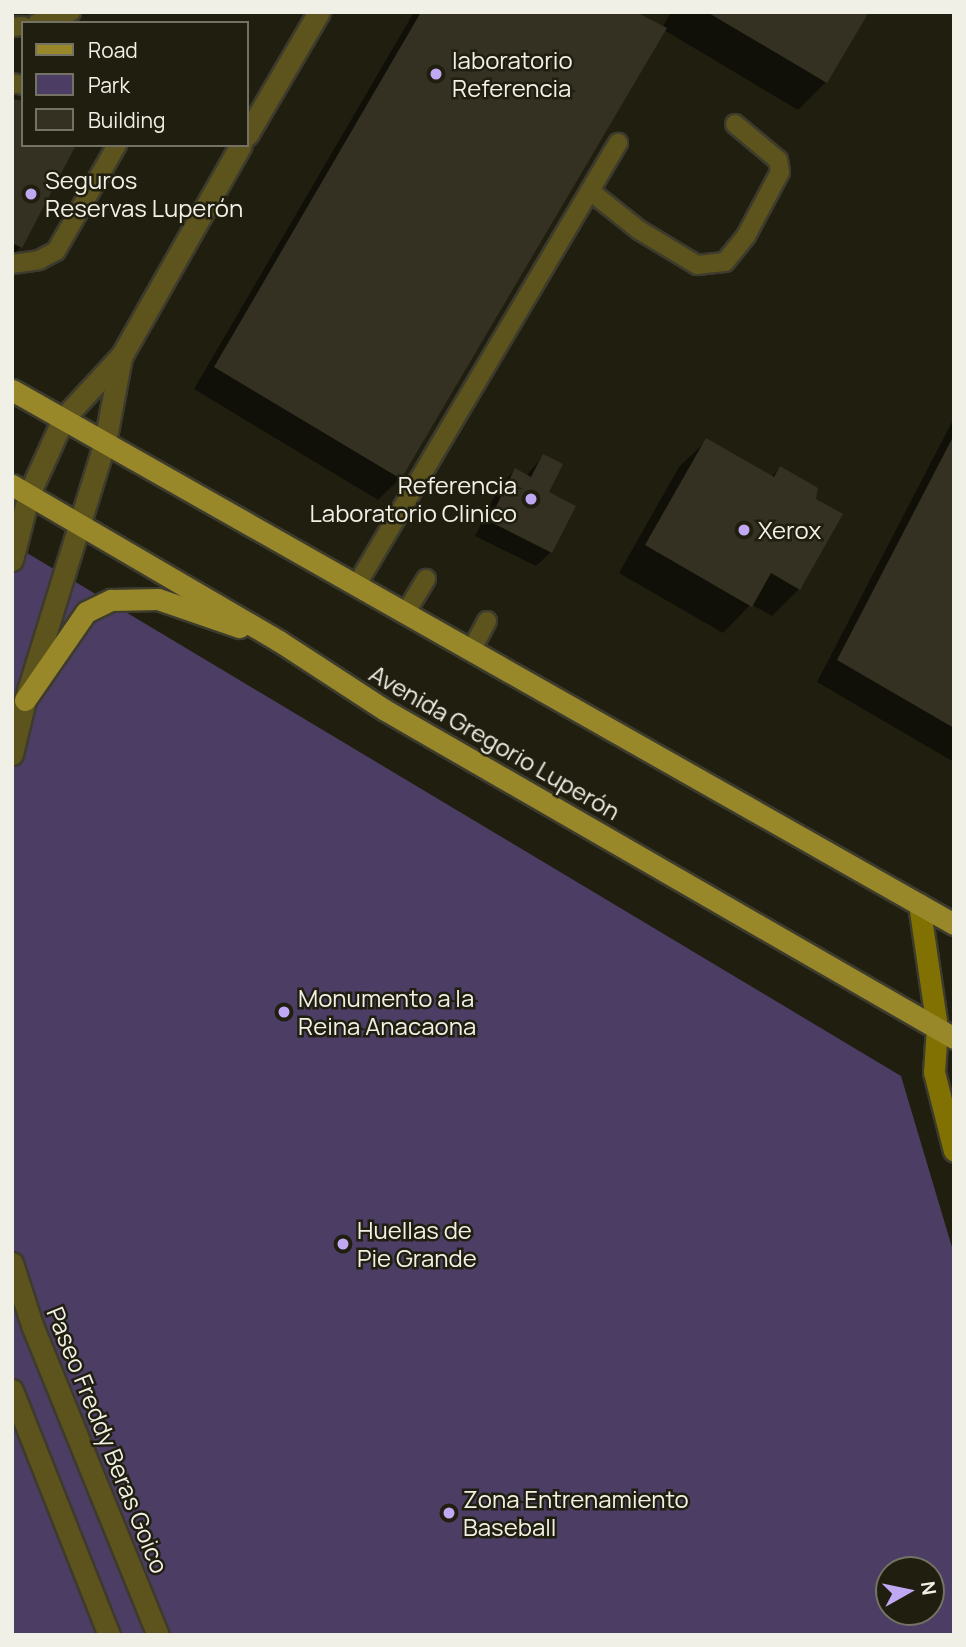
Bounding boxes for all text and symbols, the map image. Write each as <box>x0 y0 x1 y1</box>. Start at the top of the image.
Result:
legend <box>21 21 248 147</box>
text: Road <box>88 36 138 64</box>
place label: laboratorio Referencia <box>452 46 573 102</box>
marker: laboratorio Referencia <box>426 64 446 84</box>
text: Park <box>88 71 130 99</box>
text: Building <box>88 106 165 134</box>
place label: Seguros Reservas Luperón <box>45 166 243 222</box>
marker: Seguros Reservas Luperón <box>23 186 39 202</box>
place label: Referencia Laboratorio Clinico <box>310 471 517 527</box>
marker: Referencia Laboratorio Clinico <box>523 491 539 507</box>
place label: Xerox <box>758 516 821 544</box>
marker: Xerox <box>736 522 752 538</box>
street label: Avenida Gregorio Luperón <box>365 658 625 826</box>
place label: Monumento a la Reina Anacaona <box>298 984 476 1040</box>
marker: Monumento a la Reina Anacaona <box>276 1004 292 1020</box>
place label: Huellas de Pie Grande <box>357 1216 477 1272</box>
marker: Huellas de Pie Grande <box>335 1236 351 1252</box>
street label: Paseo Freddy Beras Goico <box>41 1303 175 1577</box>
place label: Zona Entrenamiento Baseball <box>463 1485 689 1541</box>
marker: Zona Entrenamiento Baseball <box>441 1505 457 1521</box>
north arrow <box>875 1556 945 1626</box>
text: N <box>915 1579 943 1597</box>

